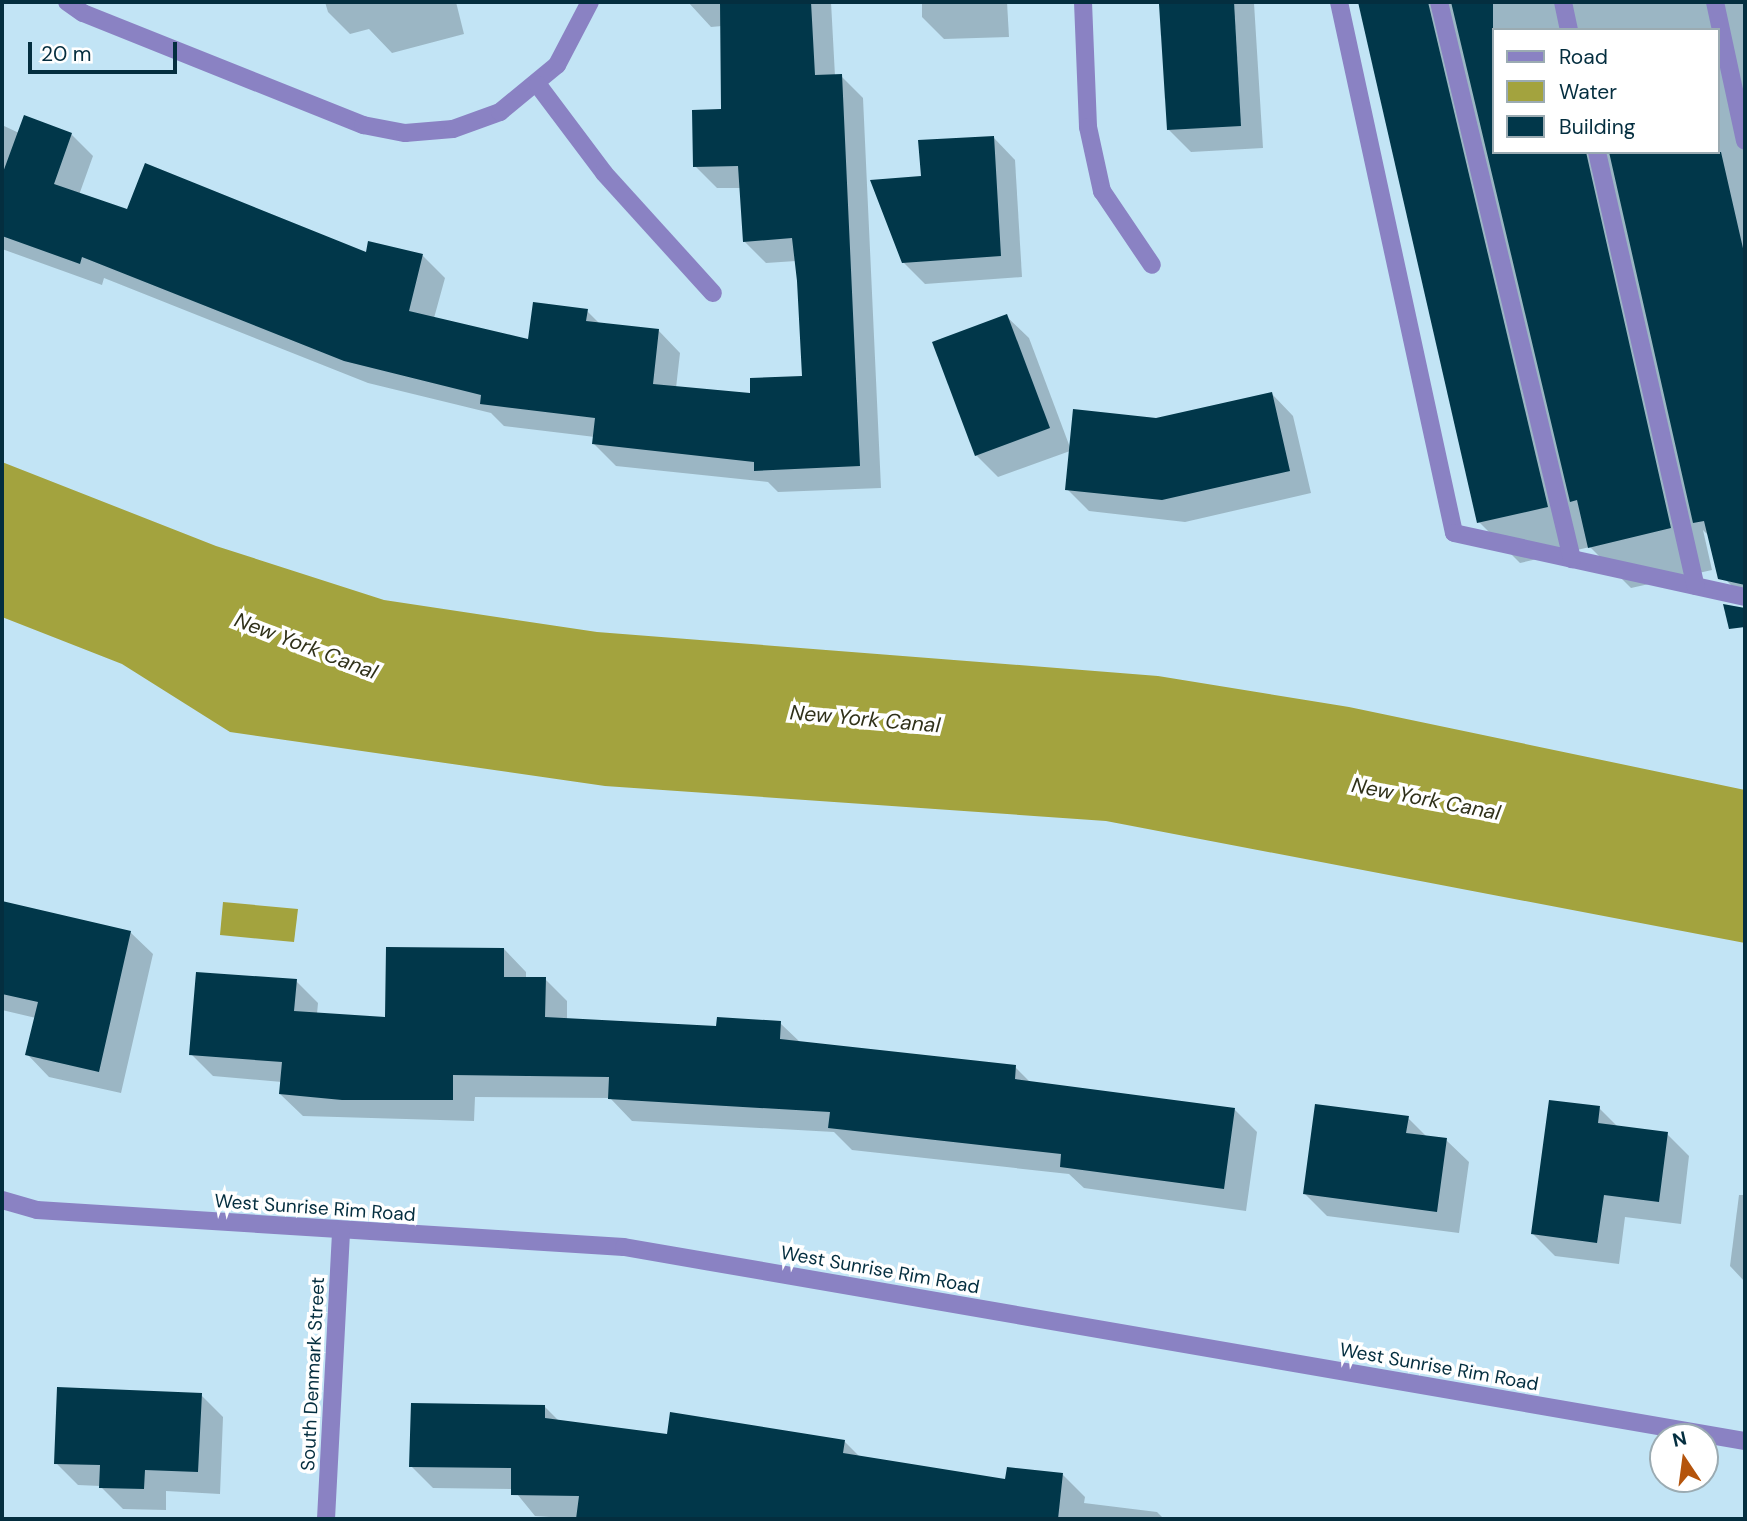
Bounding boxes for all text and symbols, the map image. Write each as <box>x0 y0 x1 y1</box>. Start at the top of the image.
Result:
scale bar <box>32 28 180 72</box>
legend <box>1492 28 1719 154</box>
text: 20 m <box>41 40 92 68</box>
text: Road <box>1559 43 1608 71</box>
text: Water <box>1559 78 1617 106</box>
text: Building <box>1559 113 1635 141</box>
water label: New York Canal <box>231 607 381 685</box>
water label: New York Canal <box>789 700 941 738</box>
water label: New York Canal <box>1350 772 1502 826</box>
street label: West Sunrise Rim Road <box>214 1190 416 1226</box>
street label: West Sunrise Rim Road <box>779 1241 981 1299</box>
street label: South Denmark Street <box>297 1276 329 1472</box>
street label: West Sunrise Rim Road <box>1338 1338 1540 1396</box>
north arrow <box>1649 1423 1719 1493</box>
text: N <box>1670 1425 1689 1453</box>

